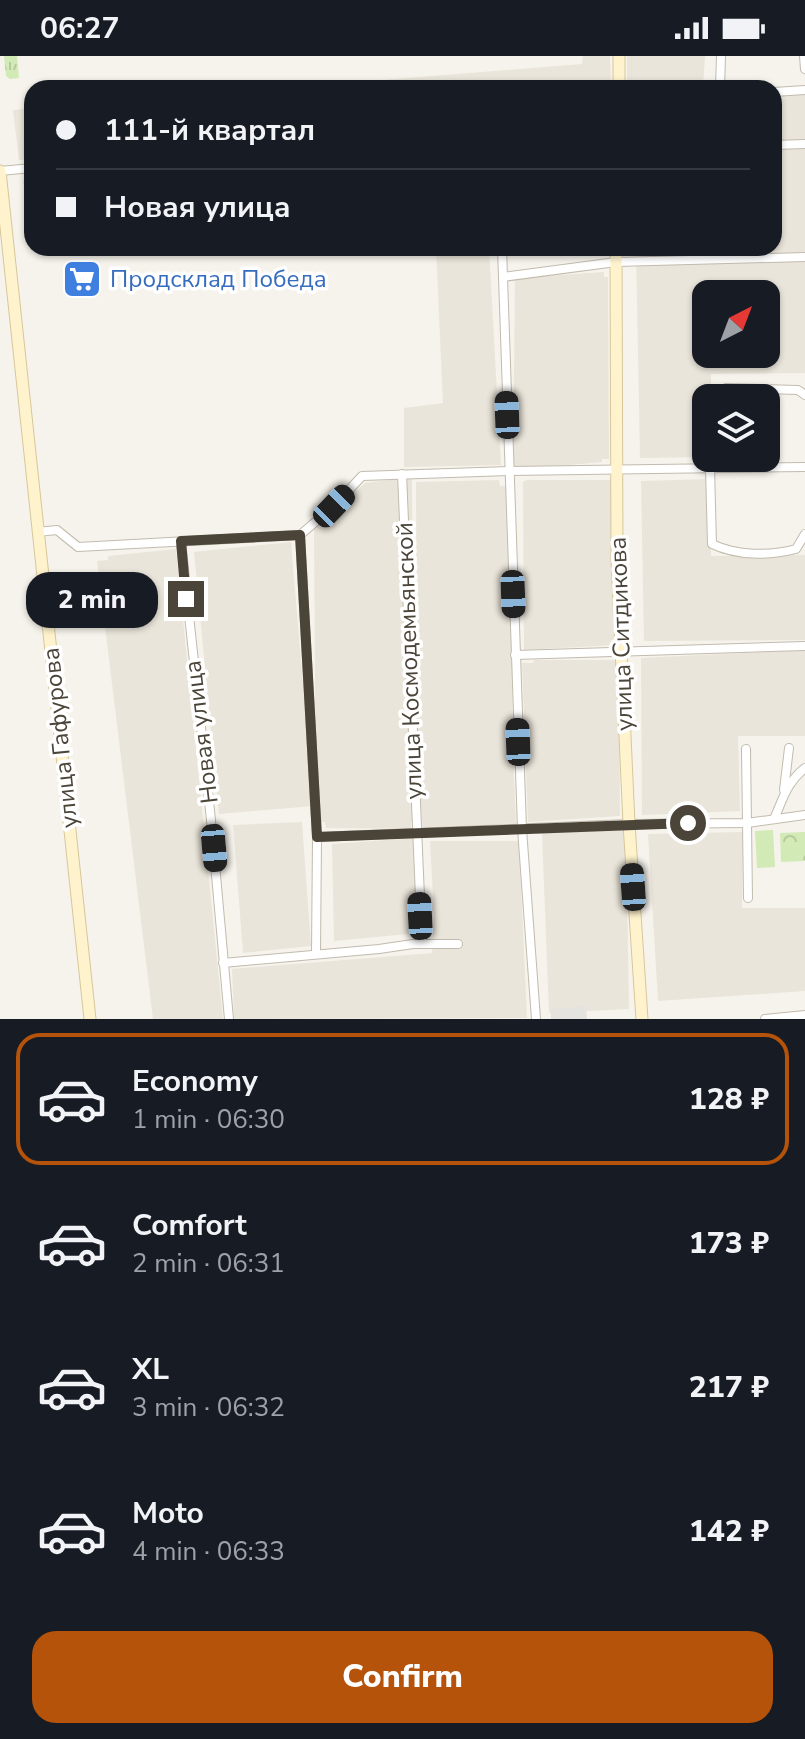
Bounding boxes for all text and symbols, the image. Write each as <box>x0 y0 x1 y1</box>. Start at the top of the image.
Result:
text: 06:27 <box>40 8 119 49</box>
text: 111-й квартал <box>104 110 315 151</box>
text: Новая улица <box>104 187 291 228</box>
supermarket icon: Продсклад Победа <box>61 258 103 300</box>
place label: Продсклад Победа <box>110 263 327 295</box>
north arrow <box>692 280 780 368</box>
map controls <box>692 280 780 472</box>
button: layers <box>692 384 780 472</box>
car <box>494 391 520 439</box>
car <box>309 480 359 532</box>
street label: улица Космодемьянской <box>388 522 430 800</box>
street label: улица Ситдикова <box>602 536 640 732</box>
car <box>500 570 526 618</box>
callout: 2 min <box>26 571 158 627</box>
route end <box>168 581 204 617</box>
text: 2 min <box>58 582 126 617</box>
street label: улица Гафурова <box>35 646 85 830</box>
street label: Новая улица <box>176 659 226 805</box>
car <box>505 718 531 766</box>
route start <box>670 805 706 841</box>
car <box>200 823 228 873</box>
car <box>619 862 647 912</box>
car <box>407 891 433 941</box>
text: Economy <box>132 1061 258 1102</box>
icon: car <box>36 1063 108 1135</box>
text: 128 ₽ <box>689 1079 769 1120</box>
text: 1 min · 06:30 <box>132 1102 285 1137</box>
text: Comfort <box>132 1205 247 1246</box>
icon: car <box>36 1207 108 1279</box>
text: 173 ₽ <box>689 1223 769 1264</box>
text: 2 min · 06:31 <box>132 1246 285 1281</box>
text: XL <box>132 1349 169 1390</box>
icon: car <box>36 1351 108 1423</box>
text: 217 ₽ <box>689 1367 769 1408</box>
text: 3 min · 06:32 <box>132 1390 285 1425</box>
text: Moto <box>132 1493 204 1534</box>
icon: car <box>36 1495 108 1567</box>
text: 142 ₽ <box>689 1511 769 1552</box>
text: 4 min · 06:33 <box>132 1534 285 1569</box>
button: Confirm <box>32 1631 773 1723</box>

